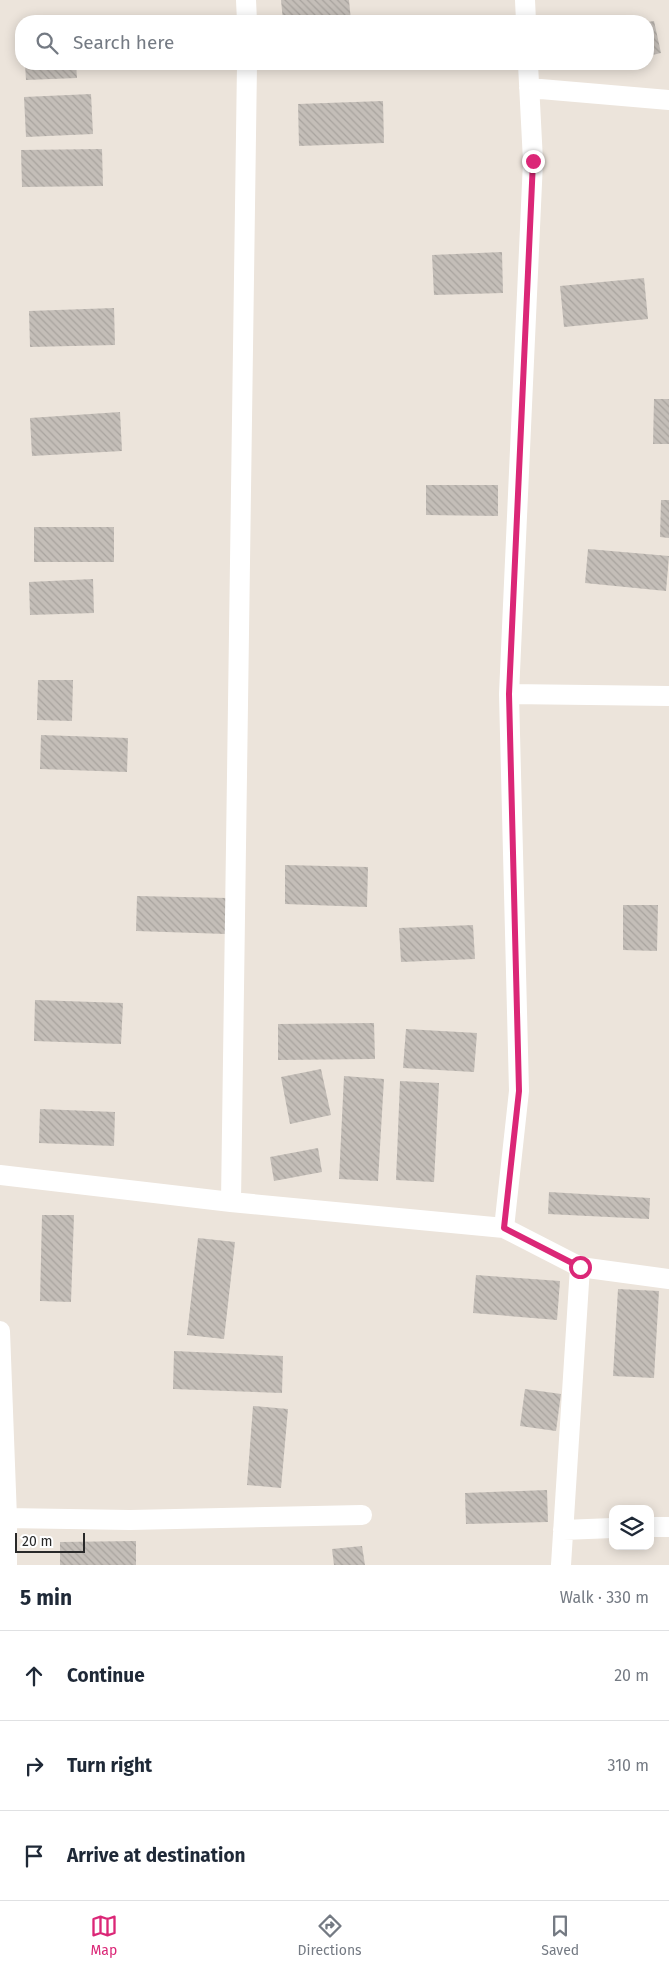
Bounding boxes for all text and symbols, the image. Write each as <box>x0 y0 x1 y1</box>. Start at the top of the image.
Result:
search box <box>15 15 654 70</box>
icon: search <box>33 29 61 57</box>
text: Search here <box>73 31 174 54</box>
route end <box>522 150 545 173</box>
route start <box>569 1256 592 1279</box>
map controls <box>609 1505 654 1550</box>
button: layers <box>609 1505 654 1550</box>
scale bar <box>15 1530 85 1553</box>
text: 20 m <box>22 1533 52 1550</box>
text: 5 min <box>20 1585 72 1611</box>
text: Walk · 330 m <box>560 1588 649 1607</box>
icon: ahead <box>20 1662 48 1690</box>
text: Continue <box>67 1664 145 1687</box>
text: 20 m <box>614 1666 649 1685</box>
icon: right <box>20 1752 48 1780</box>
text: Turn right <box>67 1754 152 1777</box>
text: 310 m <box>608 1756 649 1775</box>
icon: arrive <box>20 1842 48 1870</box>
text: Arrive at destination <box>67 1844 246 1867</box>
tab: Map <box>90 1912 118 1959</box>
tab: Directions <box>297 1912 362 1959</box>
tab: Saved <box>541 1912 579 1959</box>

